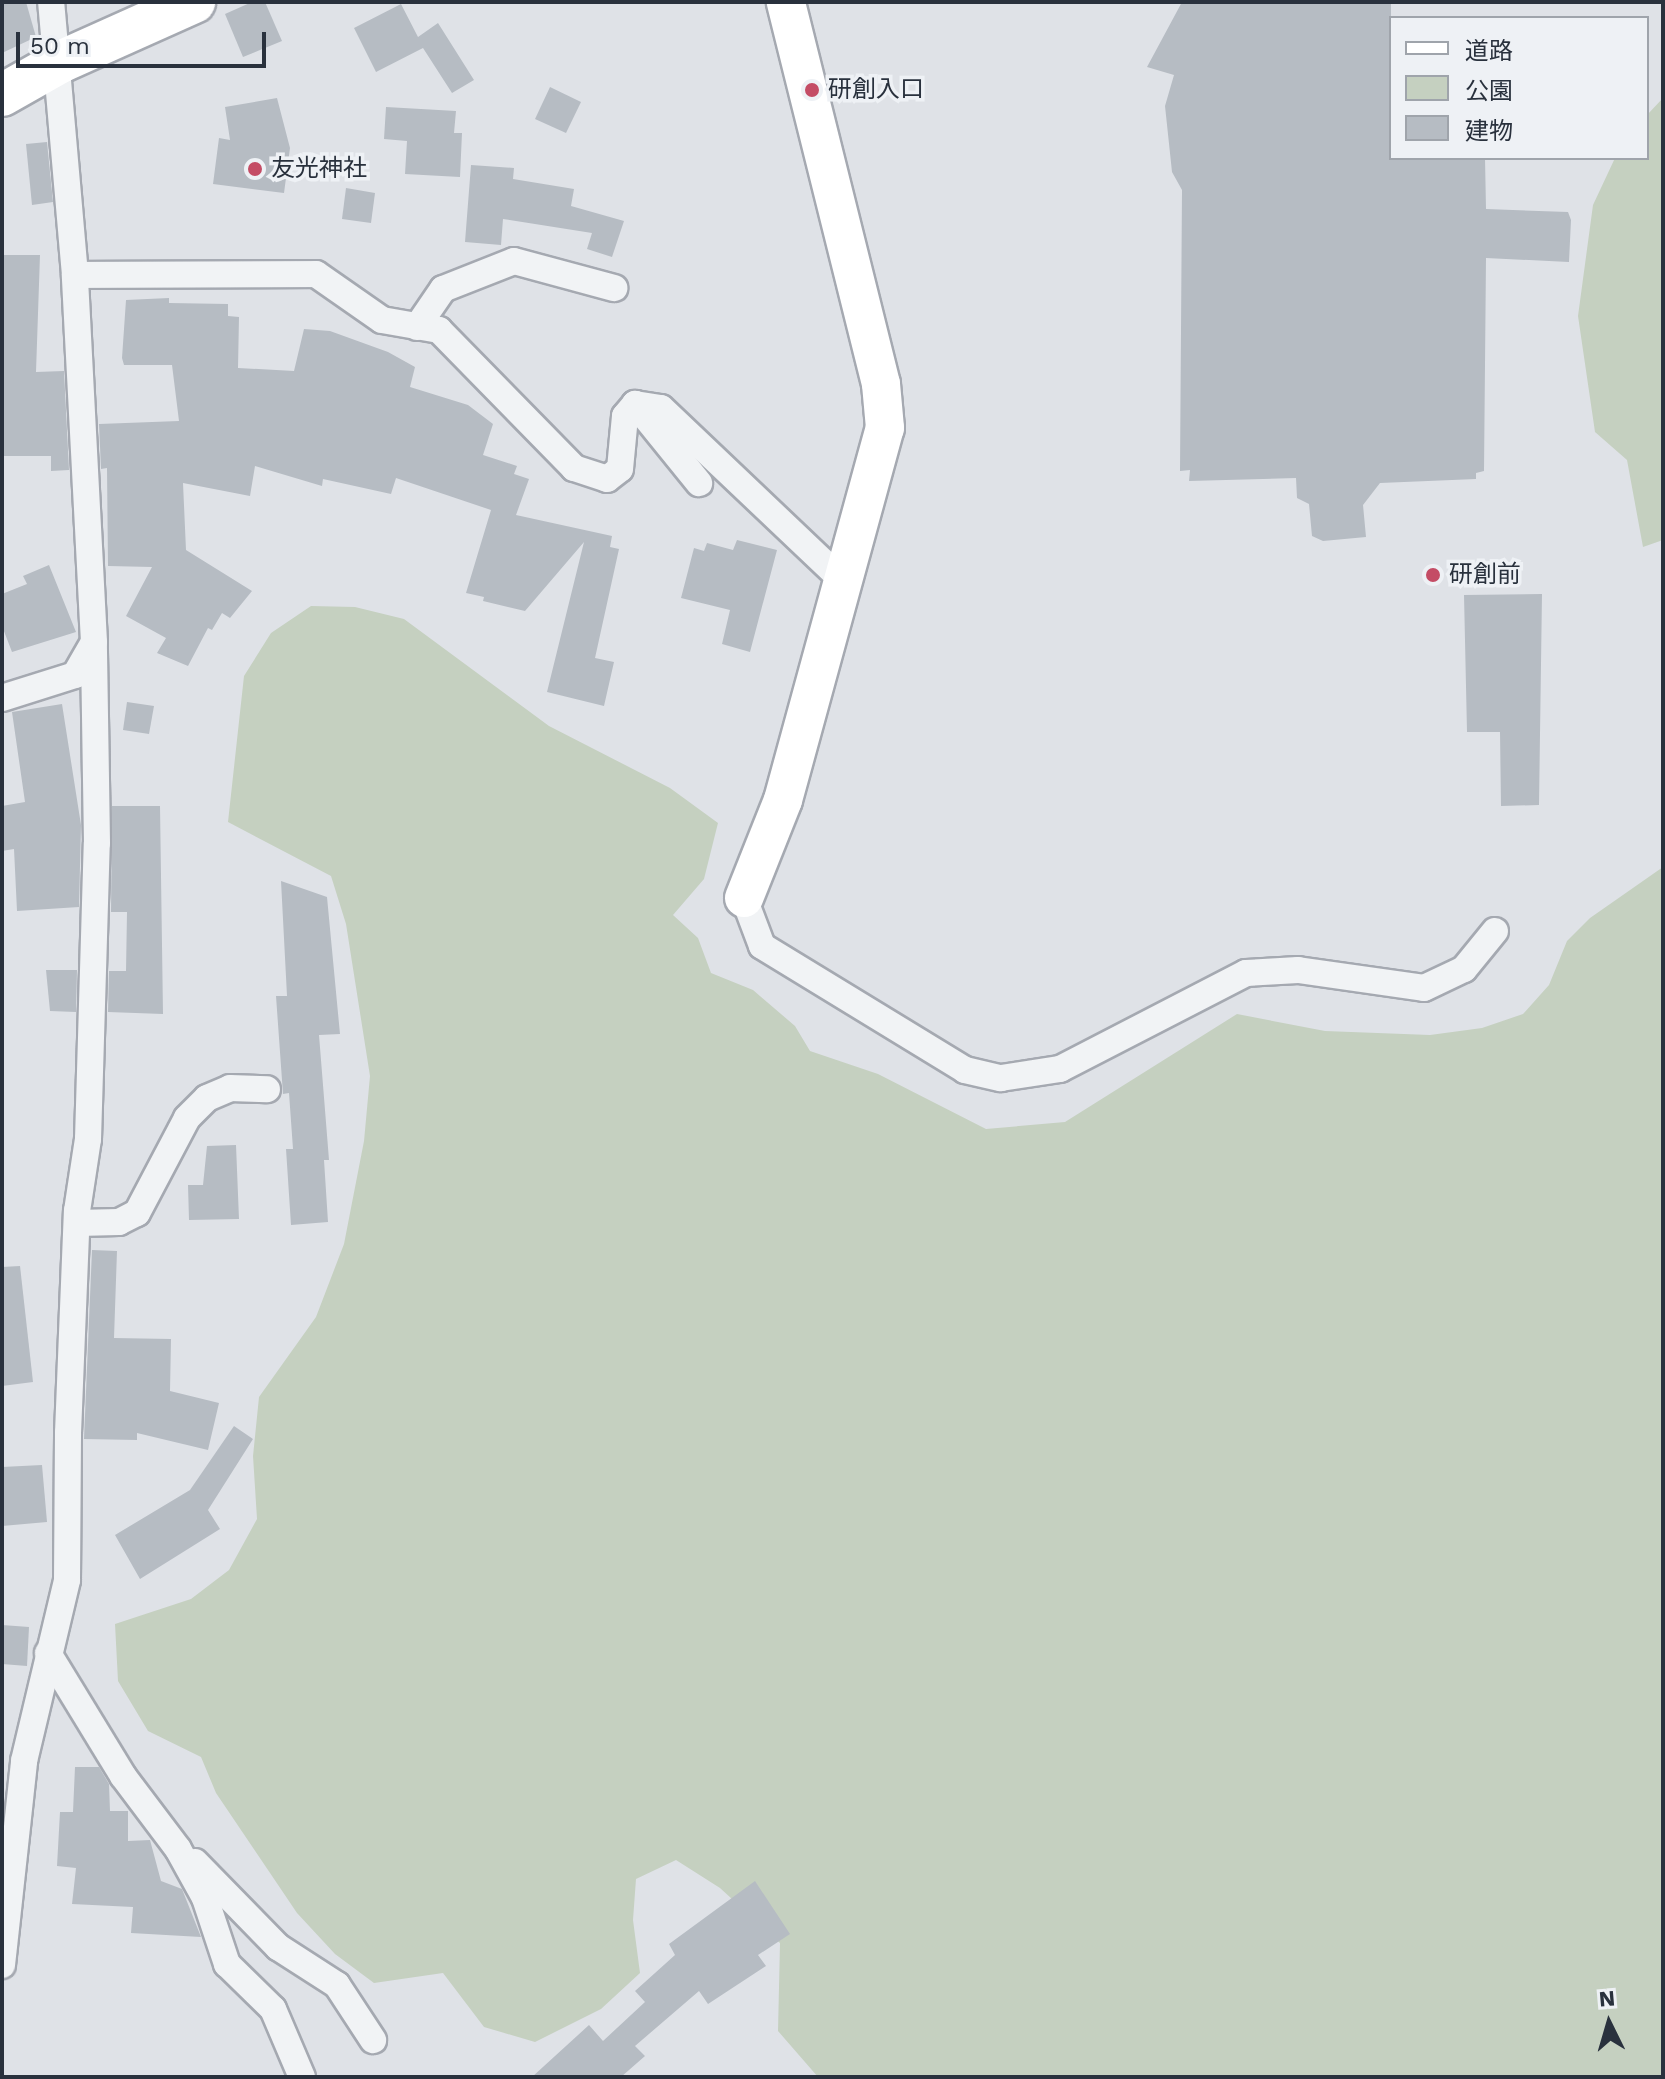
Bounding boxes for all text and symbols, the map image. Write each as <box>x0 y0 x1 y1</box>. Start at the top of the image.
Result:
scale bar <box>20 16 270 66</box>
legend <box>1389 16 1649 160</box>
text: 50 m <box>30 32 90 60</box>
text: 道路 <box>1465 37 1513 65</box>
place label: 研創入口 <box>828 76 924 104</box>
text: 公園 <box>1465 77 1513 105</box>
marker: 研創入口 <box>803 81 821 99</box>
text: 建物 <box>1465 117 1513 145</box>
place label: 友光神社 <box>271 155 367 183</box>
marker: 友光神社 <box>246 160 264 178</box>
place label: 研創前 <box>1449 561 1521 589</box>
marker: 研創前 <box>1424 566 1442 584</box>
north arrow <box>1569 1983 1649 2063</box>
text: N <box>1598 1985 1616 2012</box>

